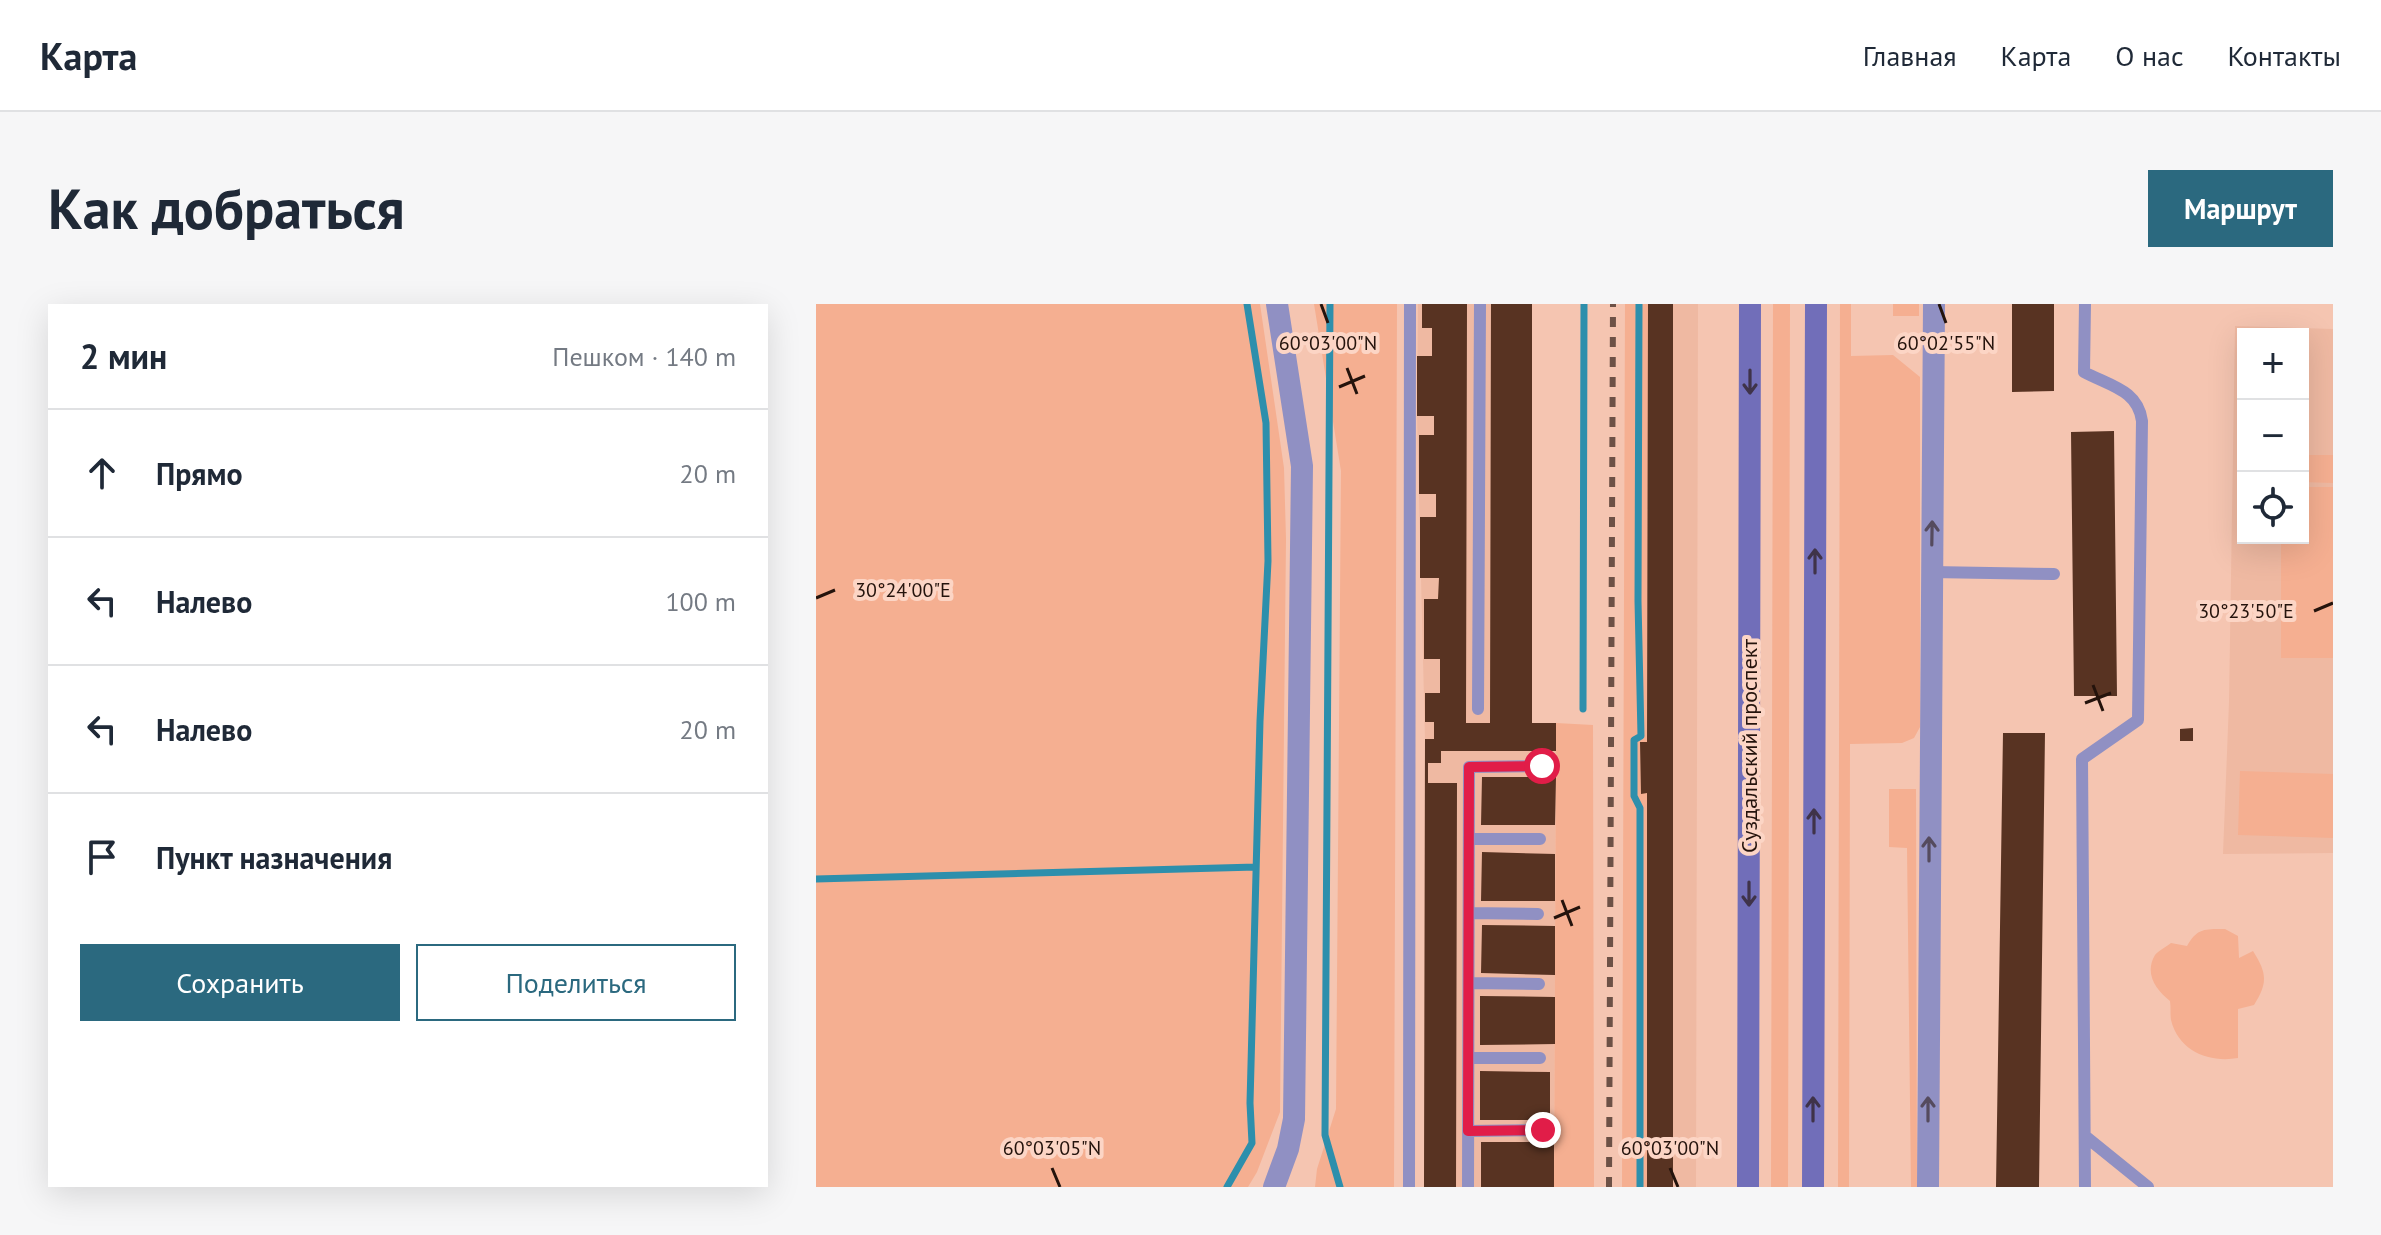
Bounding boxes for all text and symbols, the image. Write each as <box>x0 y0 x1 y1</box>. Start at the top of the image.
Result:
text: Карта <box>40 31 137 80</box>
text: Главная <box>1863 37 1957 74</box>
text: Карта <box>2001 37 2071 74</box>
text: О нас <box>2115 37 2184 74</box>
text: Контакты <box>2228 37 2341 74</box>
button: Маршрут <box>2148 170 2333 247</box>
text: Как добраться <box>48 172 405 244</box>
map controls <box>2237 328 2309 544</box>
button: + <box>2237 328 2309 400</box>
text: 60°03'00"N <box>1279 330 1377 356</box>
text: 60°02'55"N <box>1897 330 1995 356</box>
text: 2 мин <box>80 334 167 378</box>
text: Пешком · 140 m <box>552 340 736 373</box>
one-way arrow <box>1742 368 1758 395</box>
button: − <box>2237 400 2309 472</box>
icon: ahead <box>80 451 124 495</box>
text: Прямо <box>156 454 243 493</box>
text: 20 m <box>680 457 736 490</box>
button: locate <box>2237 472 2309 544</box>
one-way arrow <box>1924 520 1939 547</box>
one-way arrow <box>1807 548 1823 575</box>
text: 30°24'00"E <box>855 577 951 603</box>
icon: left <box>80 579 124 623</box>
text: Налево <box>156 582 252 621</box>
text: 100 m <box>665 585 736 618</box>
text: 30°23'50"E <box>2198 598 2294 624</box>
street label: Суздальский проспект <box>1735 639 1763 853</box>
icon: left <box>80 707 124 751</box>
text: Налево <box>156 710 252 749</box>
text: 20 m <box>680 713 736 746</box>
route start <box>1524 748 1560 784</box>
one-way arrow <box>1806 808 1822 835</box>
icon: arrive <box>80 835 124 879</box>
one-way arrow <box>1921 836 1937 863</box>
text: Пункт назначения <box>156 838 392 877</box>
one-way arrow <box>1741 880 1756 907</box>
button: Сохранить <box>80 944 400 1021</box>
button: Поделиться <box>416 944 736 1021</box>
one-way arrow <box>1805 1096 1821 1123</box>
one-way arrow <box>1920 1096 1936 1123</box>
route end <box>1525 1112 1561 1148</box>
text: 60°03'05"N <box>1003 1135 1101 1161</box>
text: 60°03'00"N <box>1621 1135 1719 1161</box>

